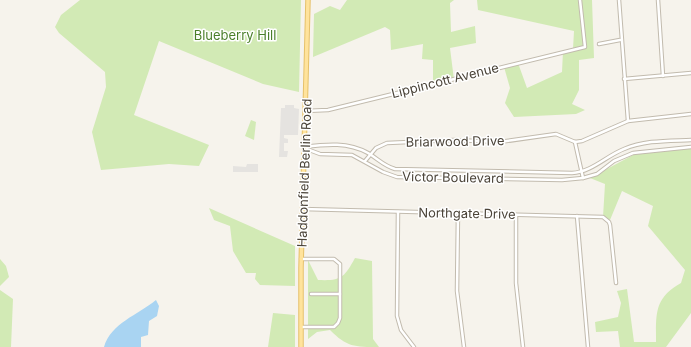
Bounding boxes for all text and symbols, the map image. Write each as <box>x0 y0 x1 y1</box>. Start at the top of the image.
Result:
park label: Blueberry Hill <box>194 27 276 43</box>
street label: Lippincott Avenue <box>390 59 500 101</box>
street label: Haddonfield Berlin Road <box>293 98 315 248</box>
street label: Briarwood Drive <box>405 132 505 150</box>
street label: Victor Boulevard <box>402 168 504 186</box>
street label: Northgate Drive <box>418 204 516 222</box>

